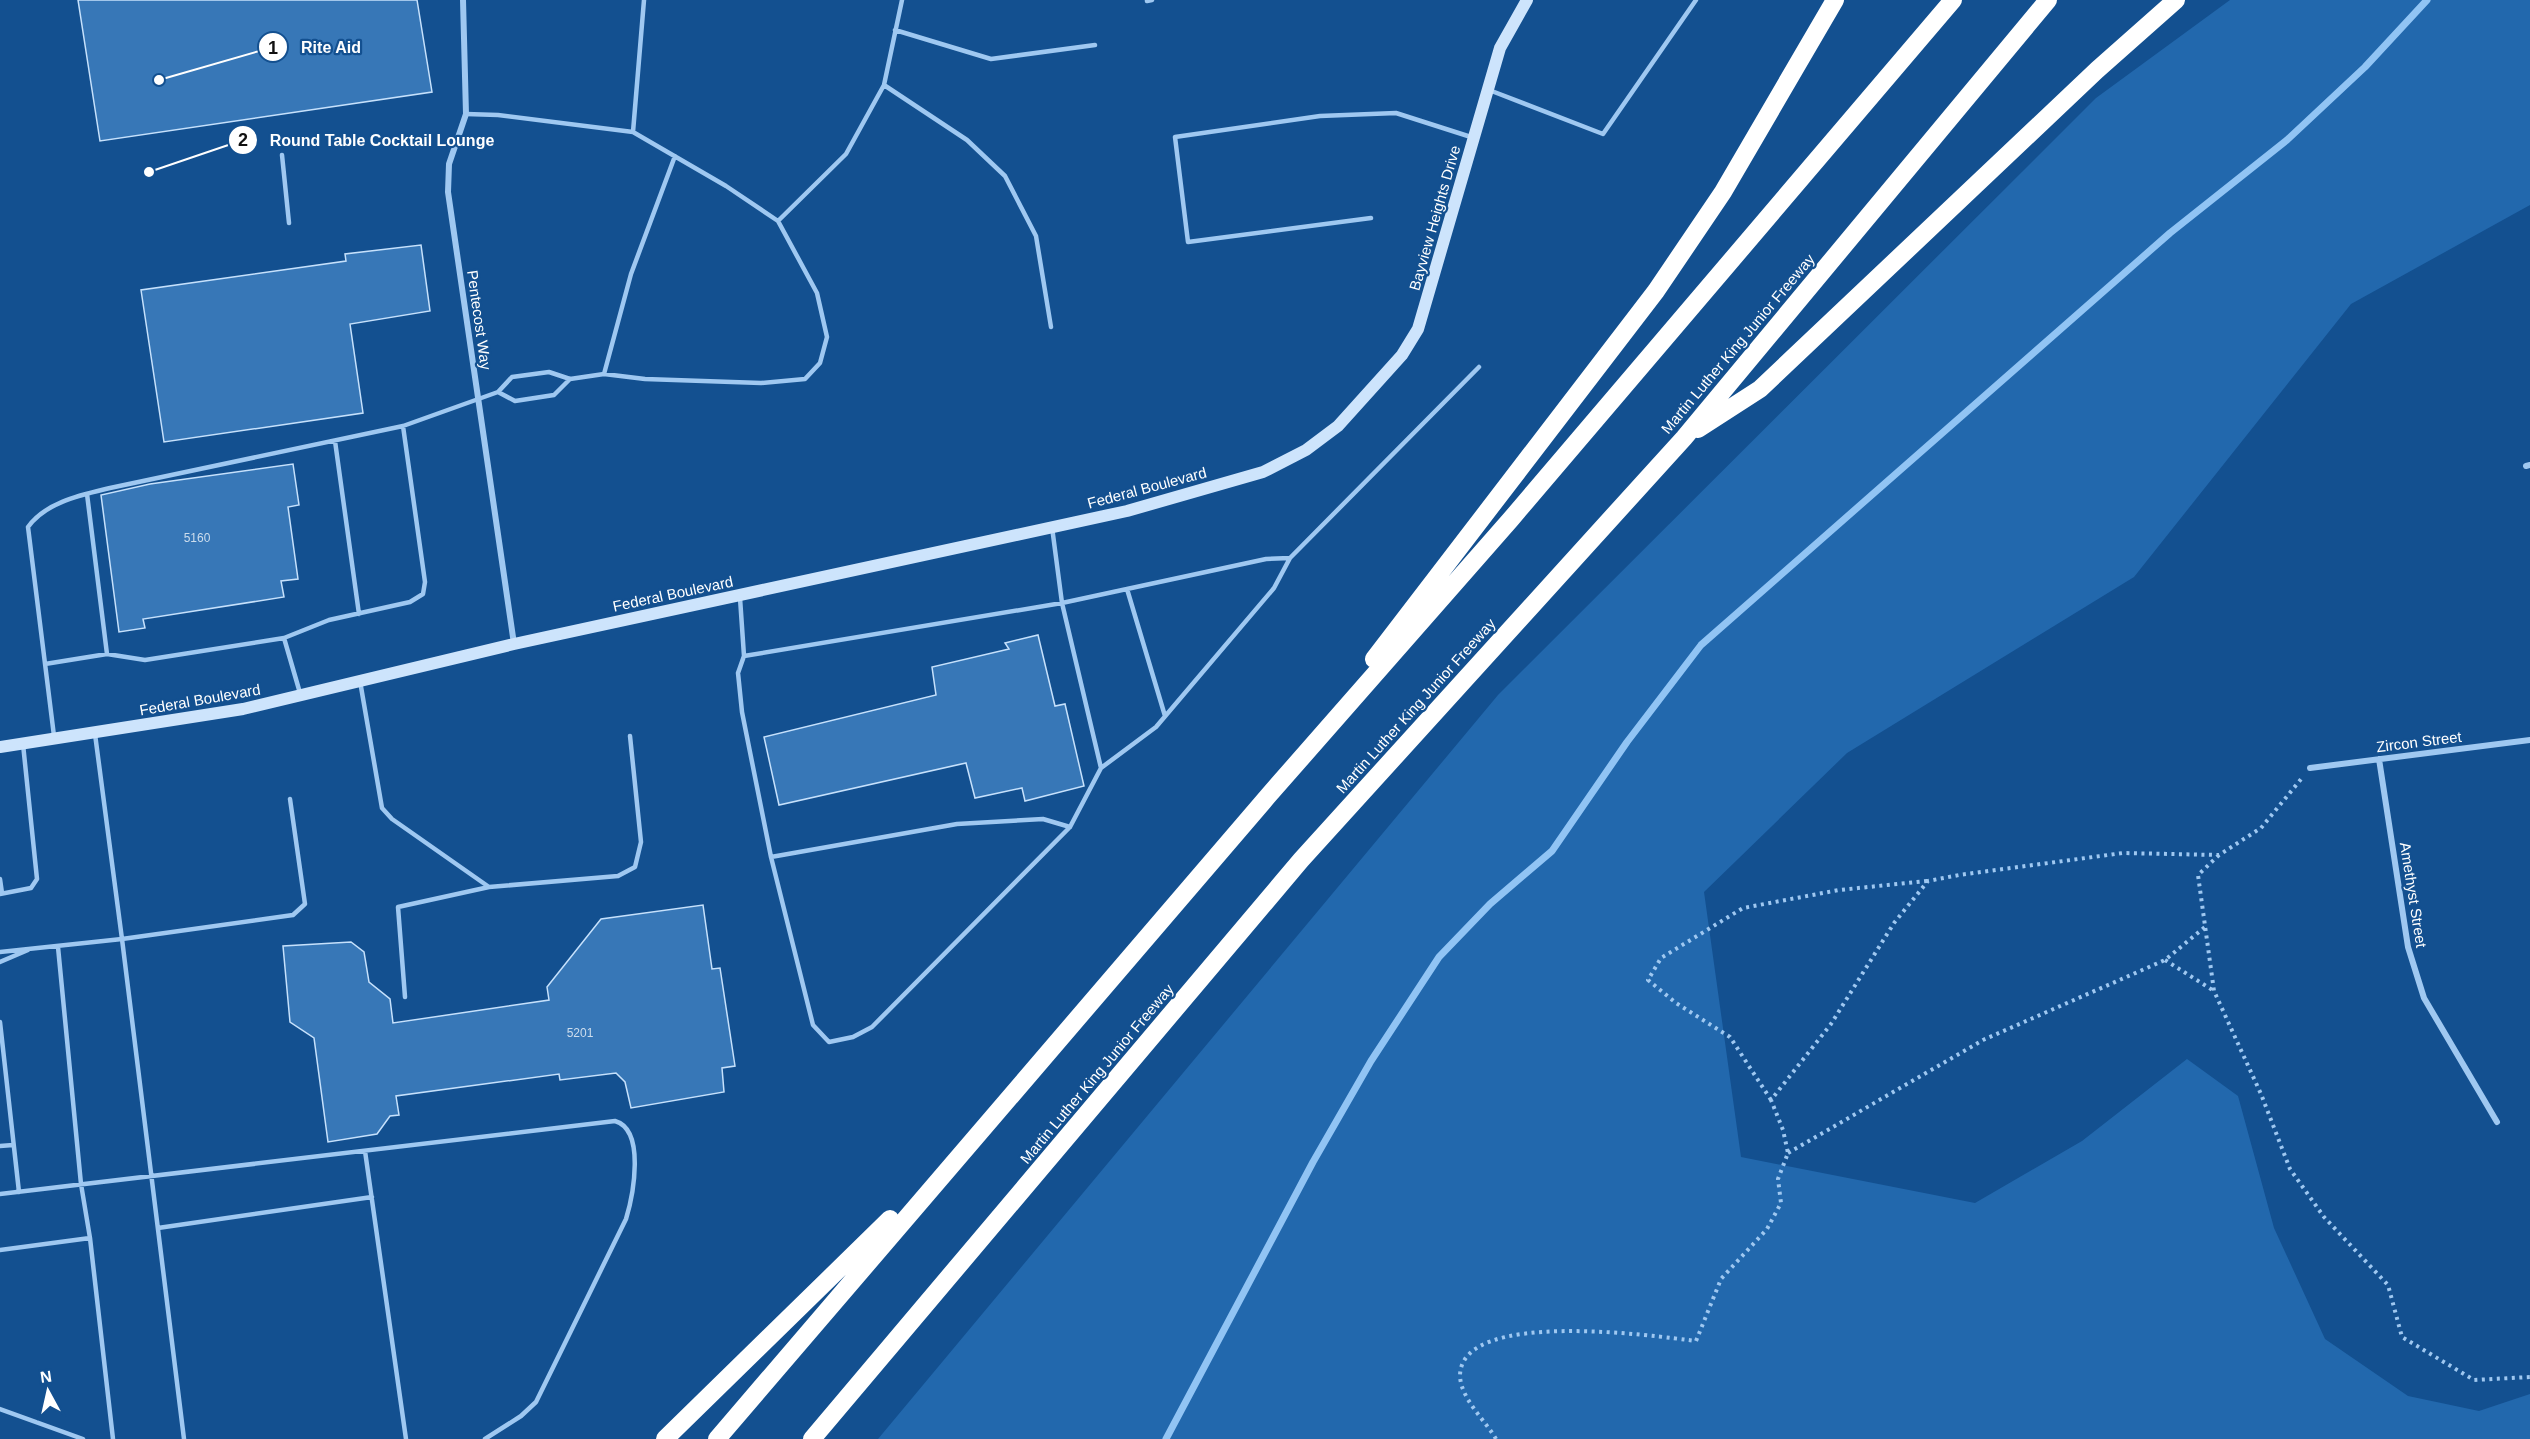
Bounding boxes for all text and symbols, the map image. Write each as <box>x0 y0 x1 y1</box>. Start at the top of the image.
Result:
callout: Rite Aid <box>258 30 373 64</box>
text: 1 <box>268 38 278 58</box>
text: Rite Aid <box>301 39 361 56</box>
callout: Round Table Cocktail Lounge <box>228 123 507 157</box>
text: 2 <box>238 130 248 150</box>
text: Round Table Cocktail Lounge <box>270 132 494 149</box>
street label: Bayview Heights Drive <box>1406 143 1463 292</box>
street label: Martin Luther King Junior Freeway <box>1657 250 1818 437</box>
street label: Pentecost Way <box>464 269 495 371</box>
street label: Federal Boulevard <box>1085 463 1208 512</box>
house number: 5160 <box>184 531 211 545</box>
street label: Federal Boulevard <box>611 572 735 615</box>
street label: Martin Luther King Junior Freeway <box>1333 614 1499 797</box>
street label: Federal Boulevard <box>138 680 262 719</box>
street label: Zircon Street <box>2375 728 2463 755</box>
street label: Amethyst Street <box>2397 841 2430 950</box>
street label: Martin Luther King Junior Freeway <box>1016 980 1177 1167</box>
house number: 5201 <box>567 1026 594 1040</box>
north arrow <box>18 1361 78 1421</box>
text: N <box>39 1367 53 1386</box>

